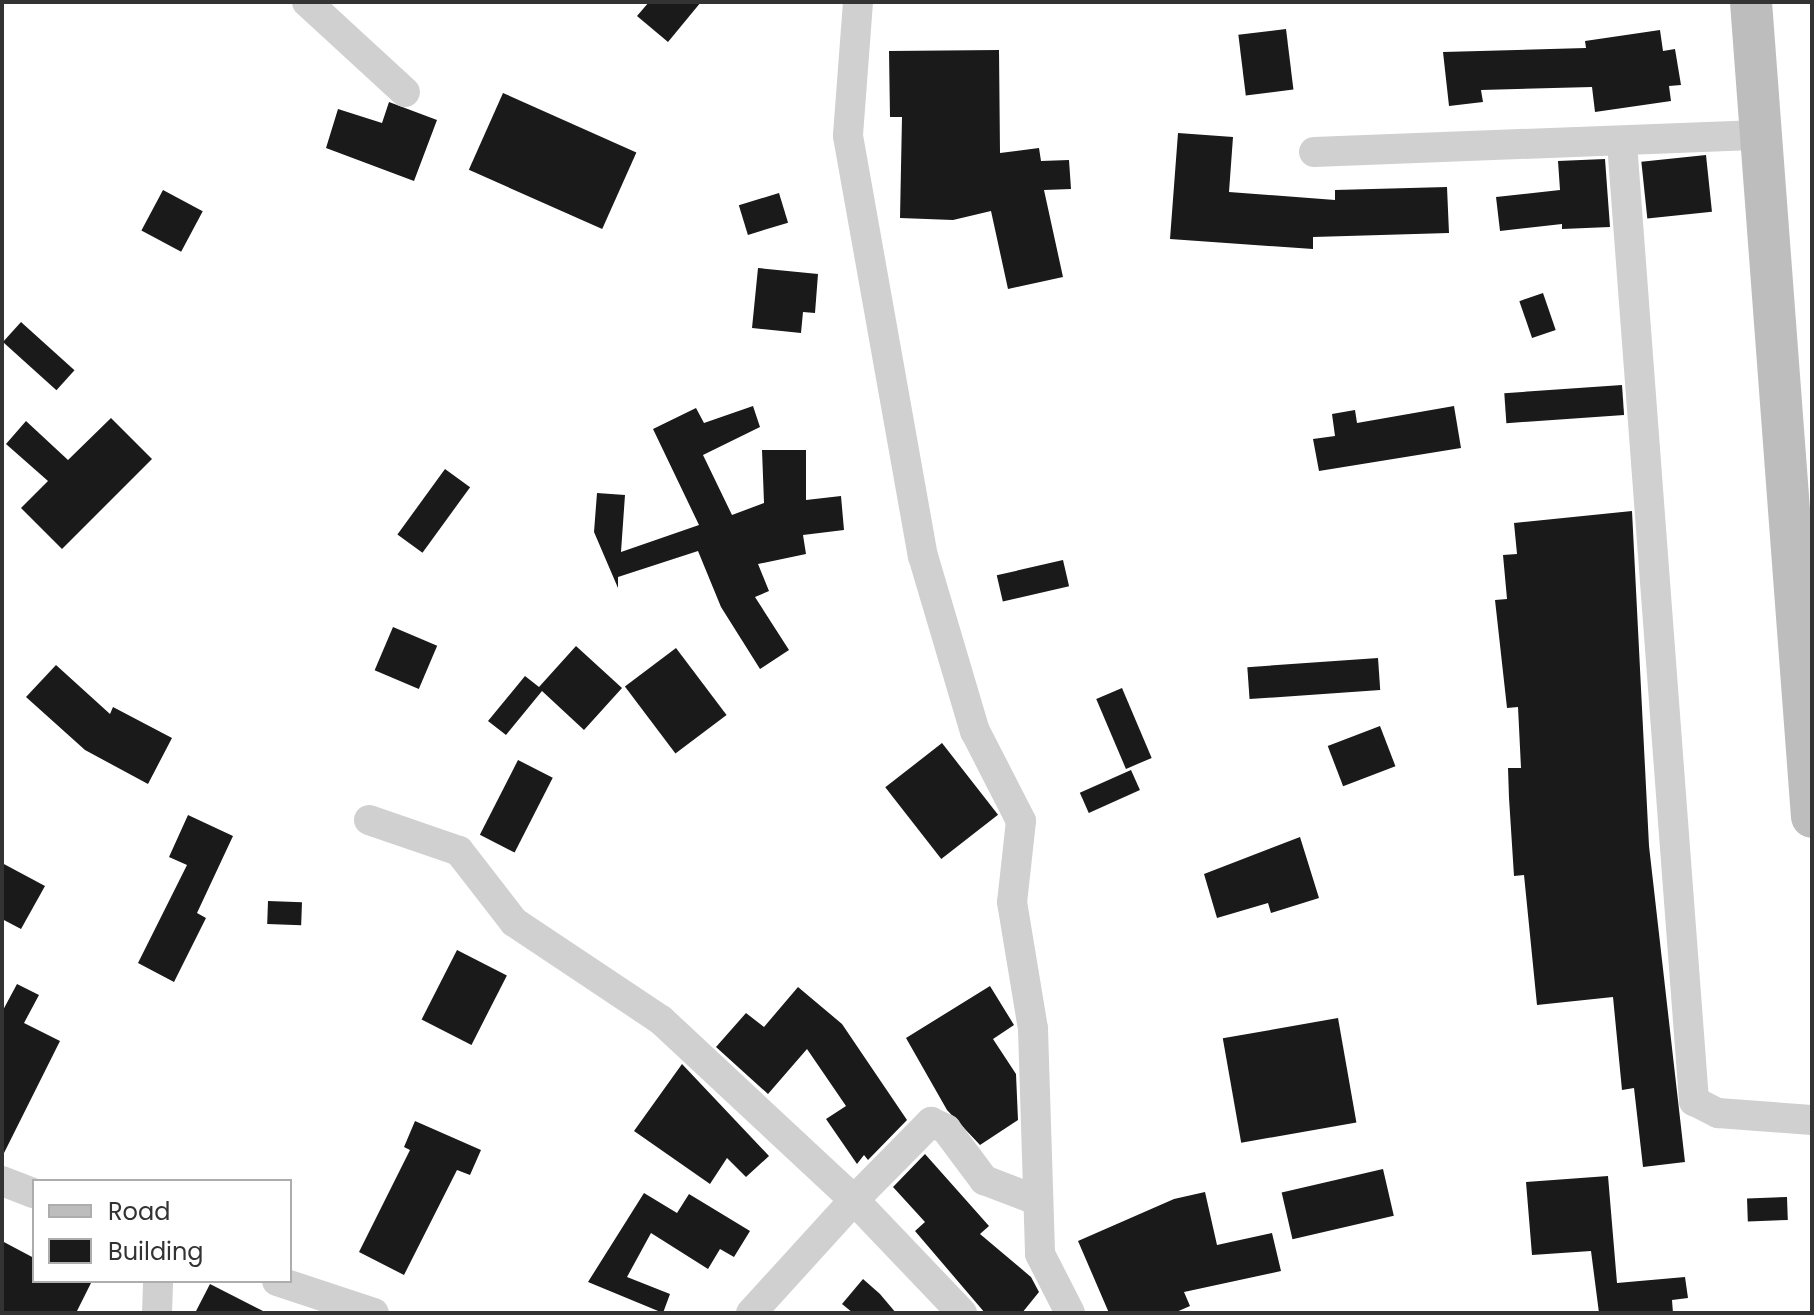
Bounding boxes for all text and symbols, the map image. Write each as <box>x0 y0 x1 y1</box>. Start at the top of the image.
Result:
legend <box>32 1179 292 1283</box>
text: Road <box>108 1195 170 1228</box>
text: Building <box>108 1235 204 1268</box>

